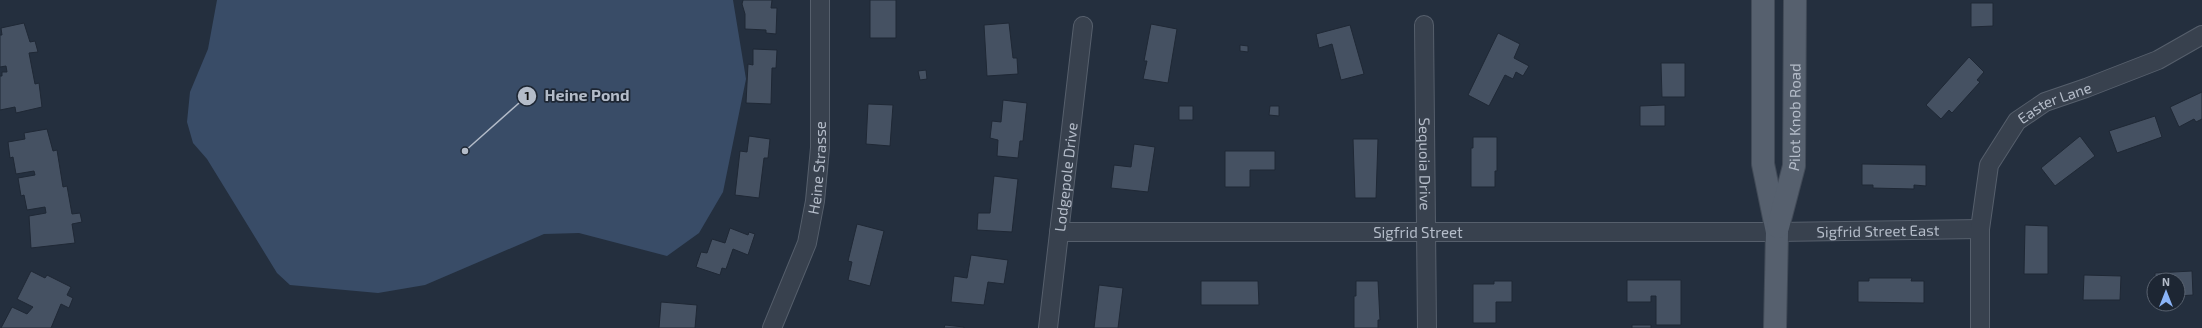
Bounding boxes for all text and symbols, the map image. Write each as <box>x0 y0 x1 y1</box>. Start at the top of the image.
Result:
street label: Pilot Knob Road <box>1784 63 1804 173</box>
street label: Easter Lane <box>2014 78 2094 127</box>
callout: Heine Pond <box>517 82 638 110</box>
text: Heine Pond <box>544 85 630 104</box>
text: 1 <box>524 88 530 102</box>
street label: Sequoia Drive <box>1416 117 1435 211</box>
street label: Heine Strasse <box>804 121 829 216</box>
street label: Lodgepole Drive <box>1050 121 1081 233</box>
street label: Sigfrid Street East <box>1816 221 1940 240</box>
street label: Sigfrid Street <box>1373 223 1463 241</box>
north arrow <box>2146 272 2186 312</box>
text: N <box>2162 275 2170 288</box>

